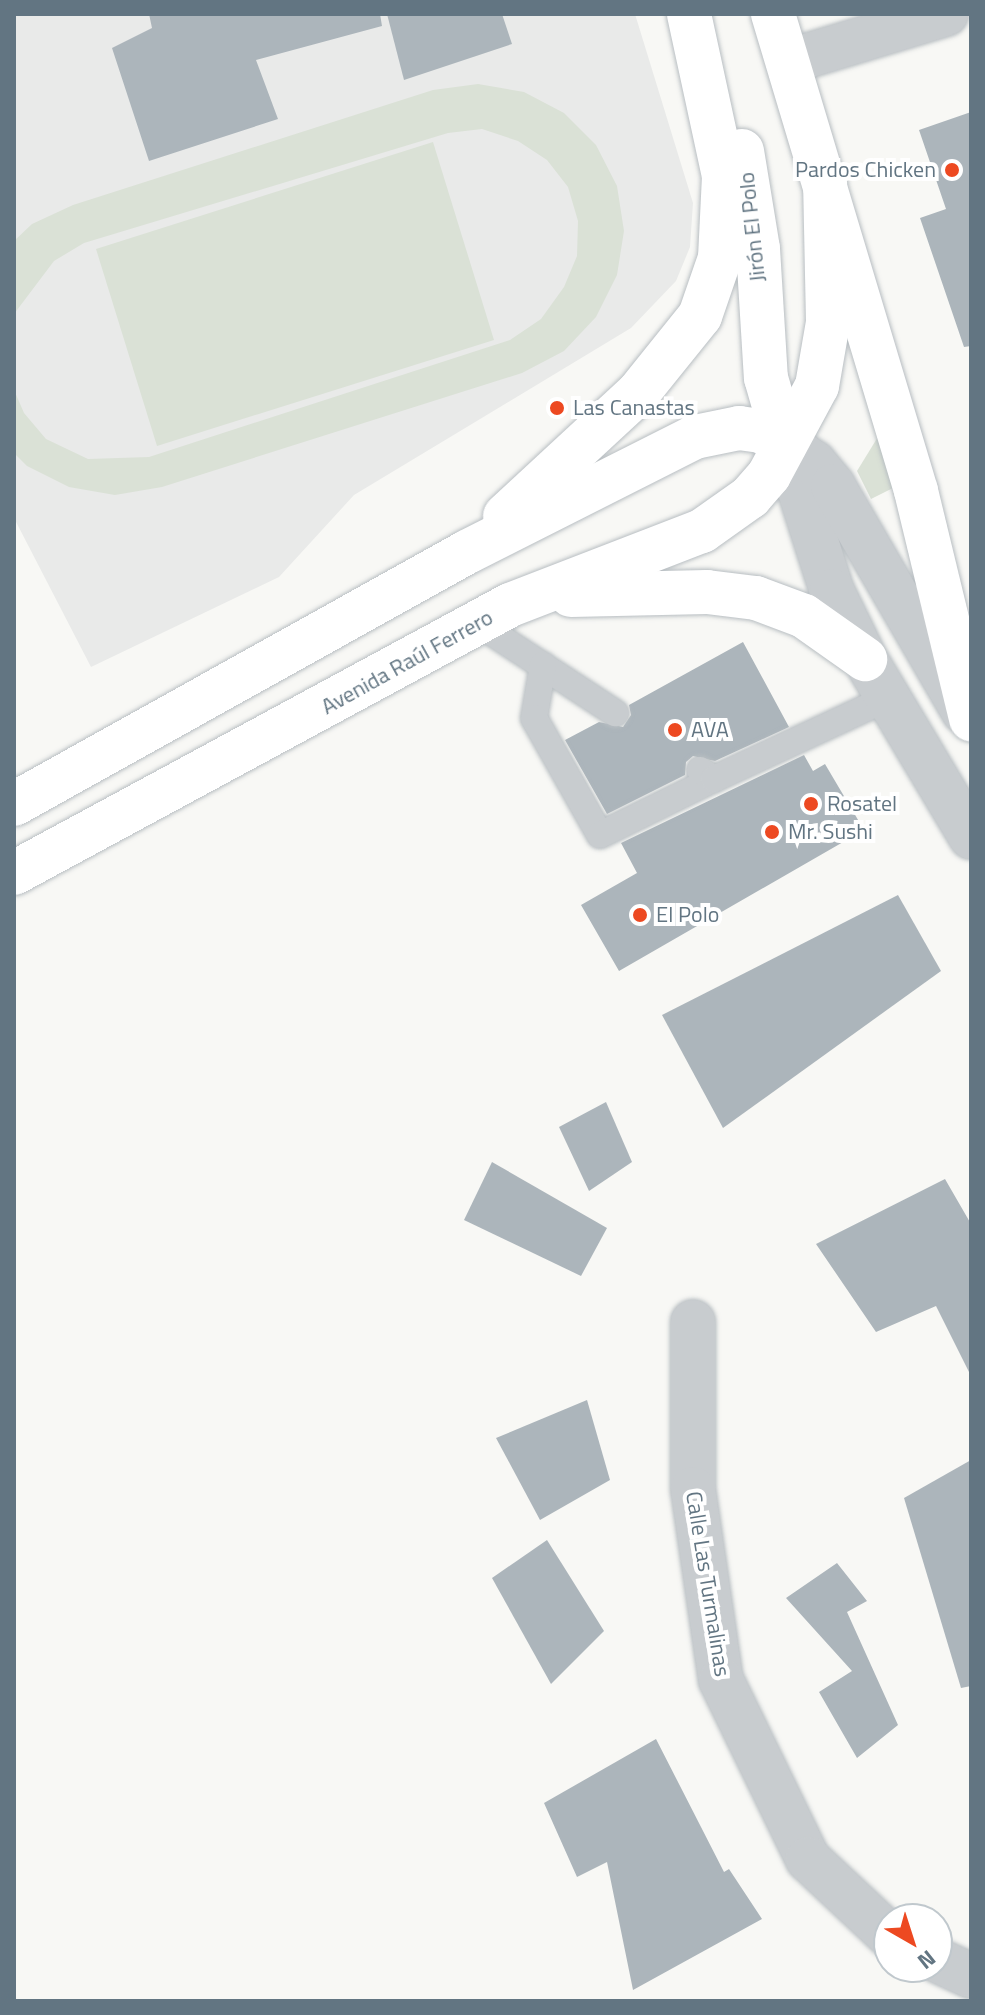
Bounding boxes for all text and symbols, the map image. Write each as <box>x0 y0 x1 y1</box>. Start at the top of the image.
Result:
place label: Pardos Chicken <box>795 157 936 183</box>
marker: Pardos Chicken <box>943 161 961 179</box>
street label: Jirón El Polo <box>733 171 771 283</box>
place label: Las Canastas <box>573 395 695 421</box>
marker: Las Canastas <box>548 399 566 417</box>
street label: Avenida Raúl Ferrero <box>317 604 497 720</box>
place label: AVA <box>691 717 729 743</box>
marker: AVA <box>666 721 684 739</box>
place label: Rosatel <box>827 791 897 817</box>
marker: Rosatel <box>802 795 820 813</box>
place label: Mr. Sushi <box>788 819 873 845</box>
marker: Mr. Sushi <box>763 823 781 841</box>
place label: El Polo <box>656 902 719 928</box>
marker: El Polo <box>631 906 649 924</box>
street label: Calle Las Turmalinas <box>680 1490 736 1678</box>
north arrow <box>873 1903 953 1983</box>
text: N <box>910 1942 943 1978</box>

